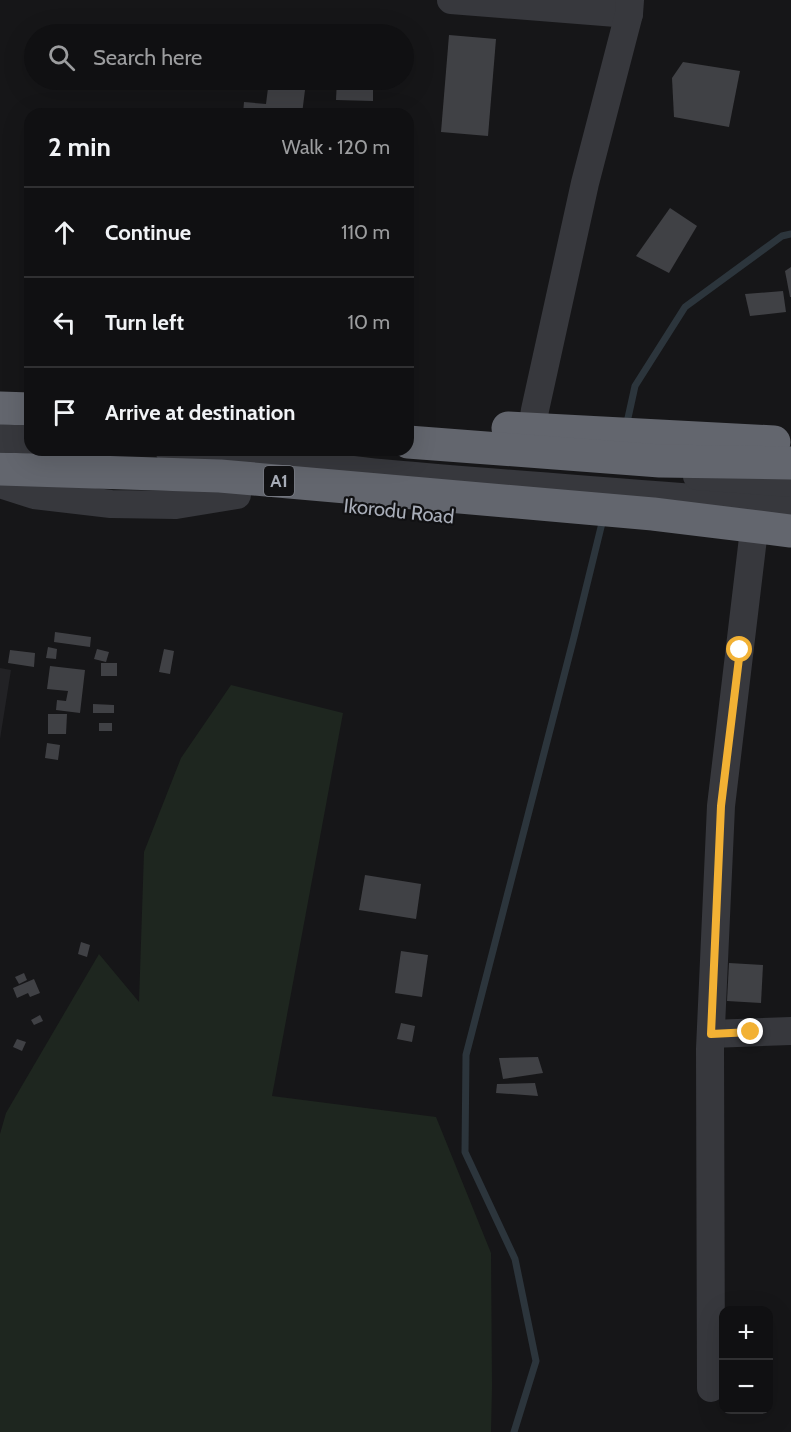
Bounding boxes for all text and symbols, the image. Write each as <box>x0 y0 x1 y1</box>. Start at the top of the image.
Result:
search box <box>24 24 414 90</box>
icon: search <box>45 41 78 74</box>
text: Search here <box>93 44 202 71</box>
text: 2 min <box>48 131 111 163</box>
text: Walk · 120 m <box>282 135 390 159</box>
icon: ahead <box>48 216 81 249</box>
text: Continue <box>105 219 191 246</box>
text: 110 m <box>341 220 390 244</box>
icon: left <box>48 306 81 339</box>
text: Turn left <box>105 309 184 336</box>
text: 10 m <box>347 310 390 334</box>
icon: arrive <box>48 396 81 429</box>
text: Arrive at destination <box>105 399 295 426</box>
road number: A1 <box>264 466 294 496</box>
street label: Ikorodu Road <box>343 493 455 529</box>
route start <box>726 636 752 662</box>
route end <box>737 1018 763 1044</box>
map controls <box>719 1306 773 1414</box>
button: + <box>719 1306 773 1360</box>
button: − <box>719 1360 773 1414</box>

